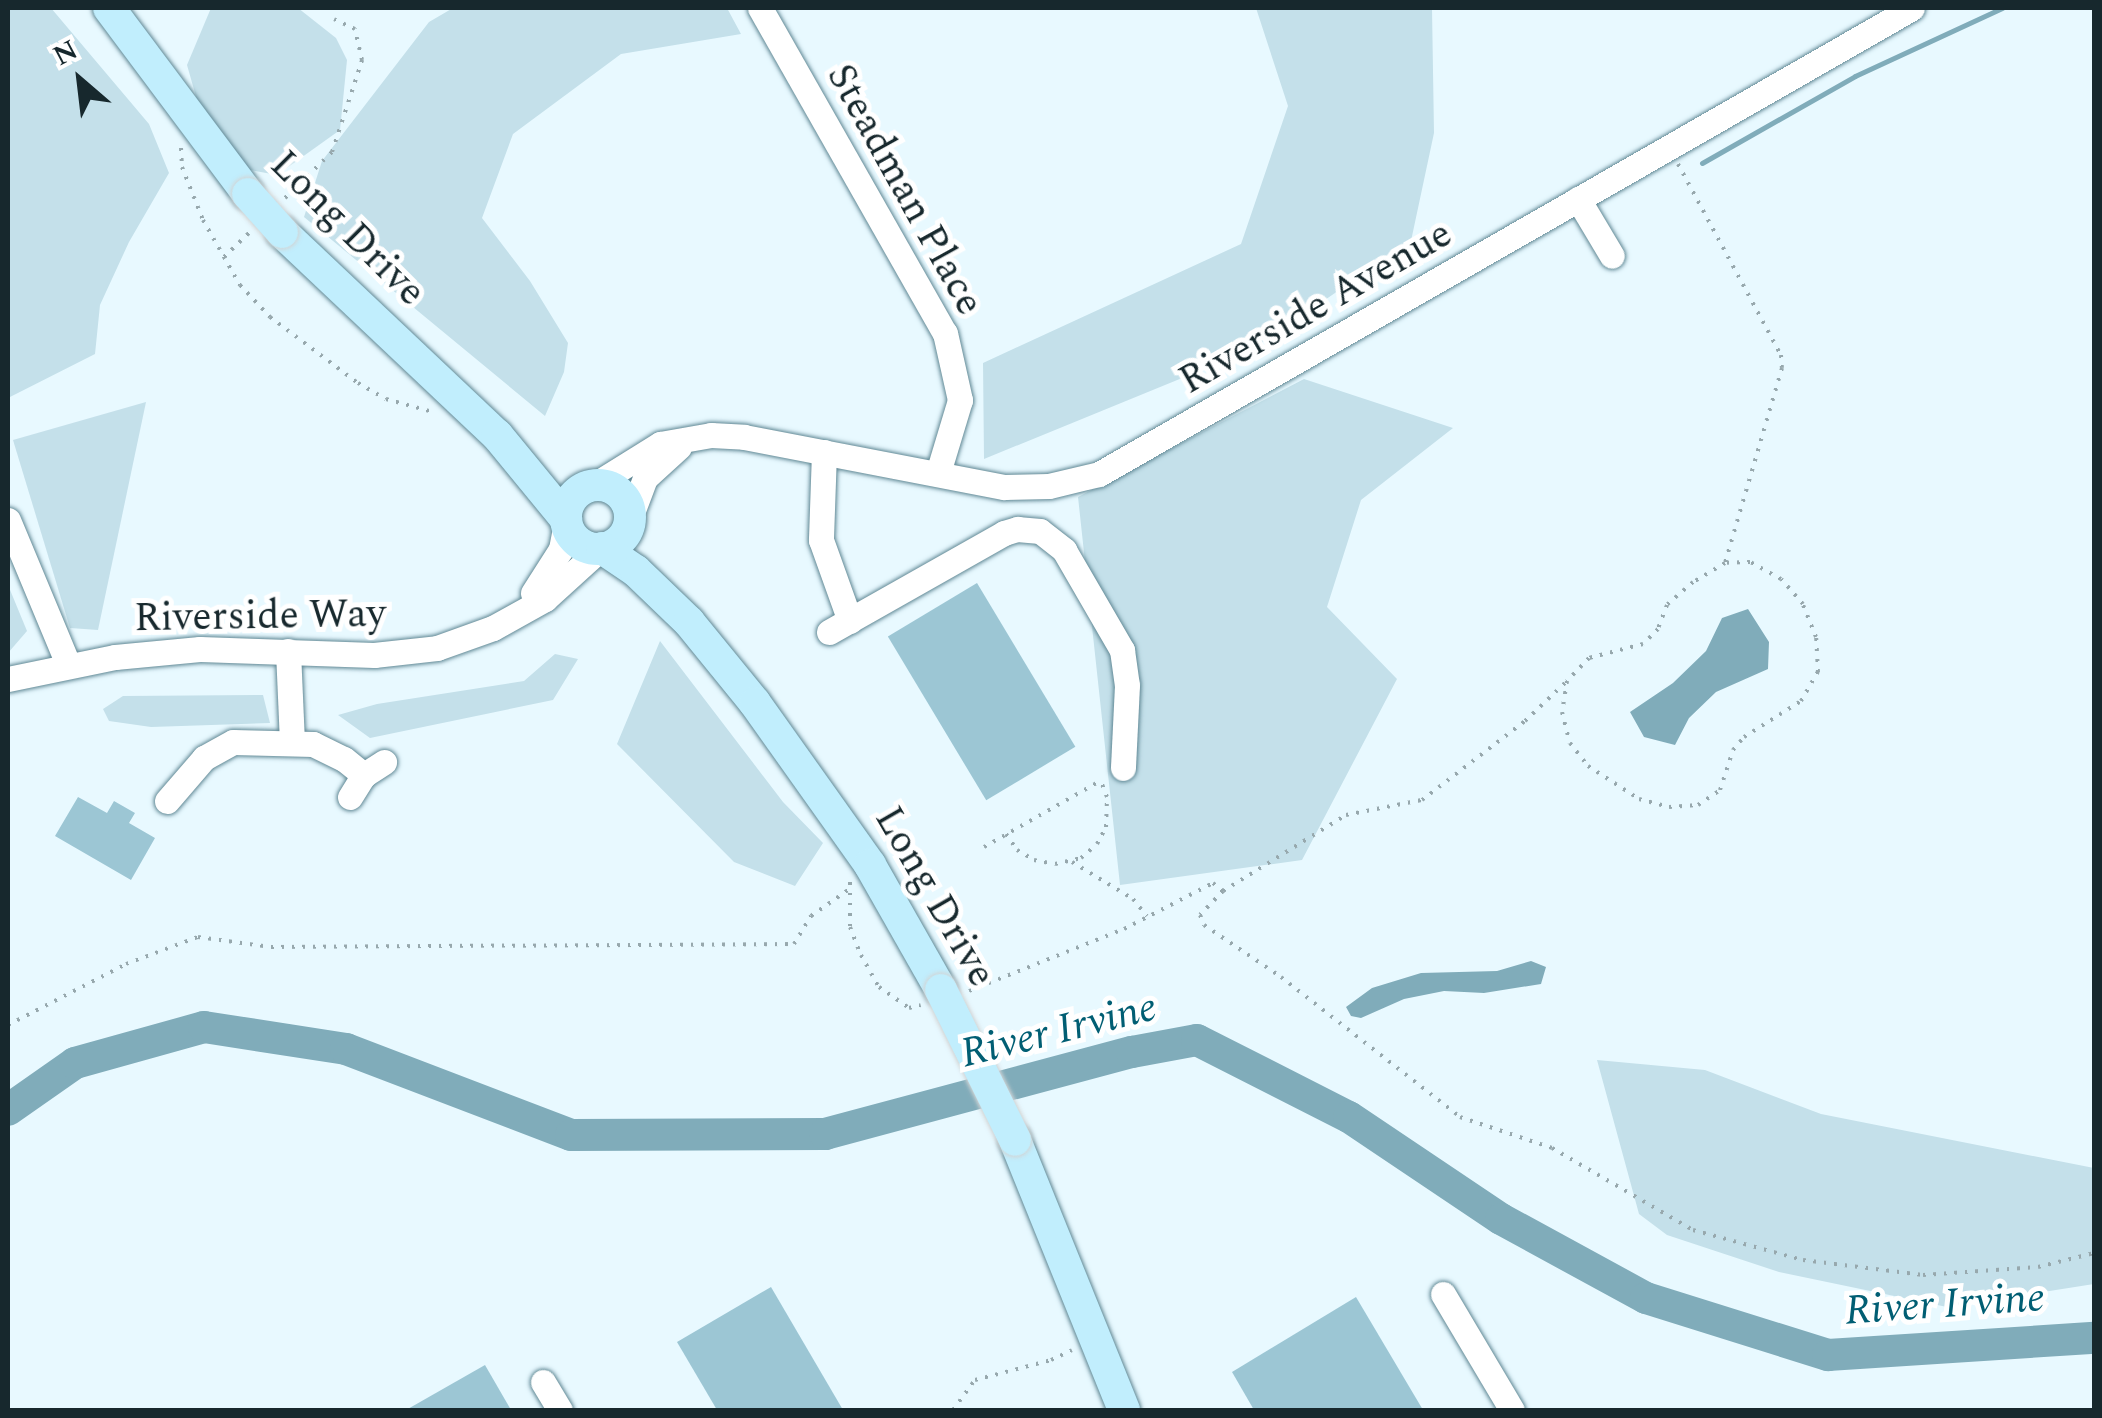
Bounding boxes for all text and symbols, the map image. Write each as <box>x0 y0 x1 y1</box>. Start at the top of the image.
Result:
text: N <box>45 29 86 77</box>
north arrow <box>30 30 130 130</box>
street label: Steadman Place <box>815 56 993 324</box>
street label: Long Drive <box>259 141 435 317</box>
street label: Riverside Avenue <box>1171 210 1461 406</box>
street label: Riverside Way <box>134 591 386 643</box>
street label: Long Drive <box>863 799 1005 995</box>
water label: River Irvine <box>956 982 1162 1080</box>
water label: River Irvine <box>1843 1273 2047 1337</box>

